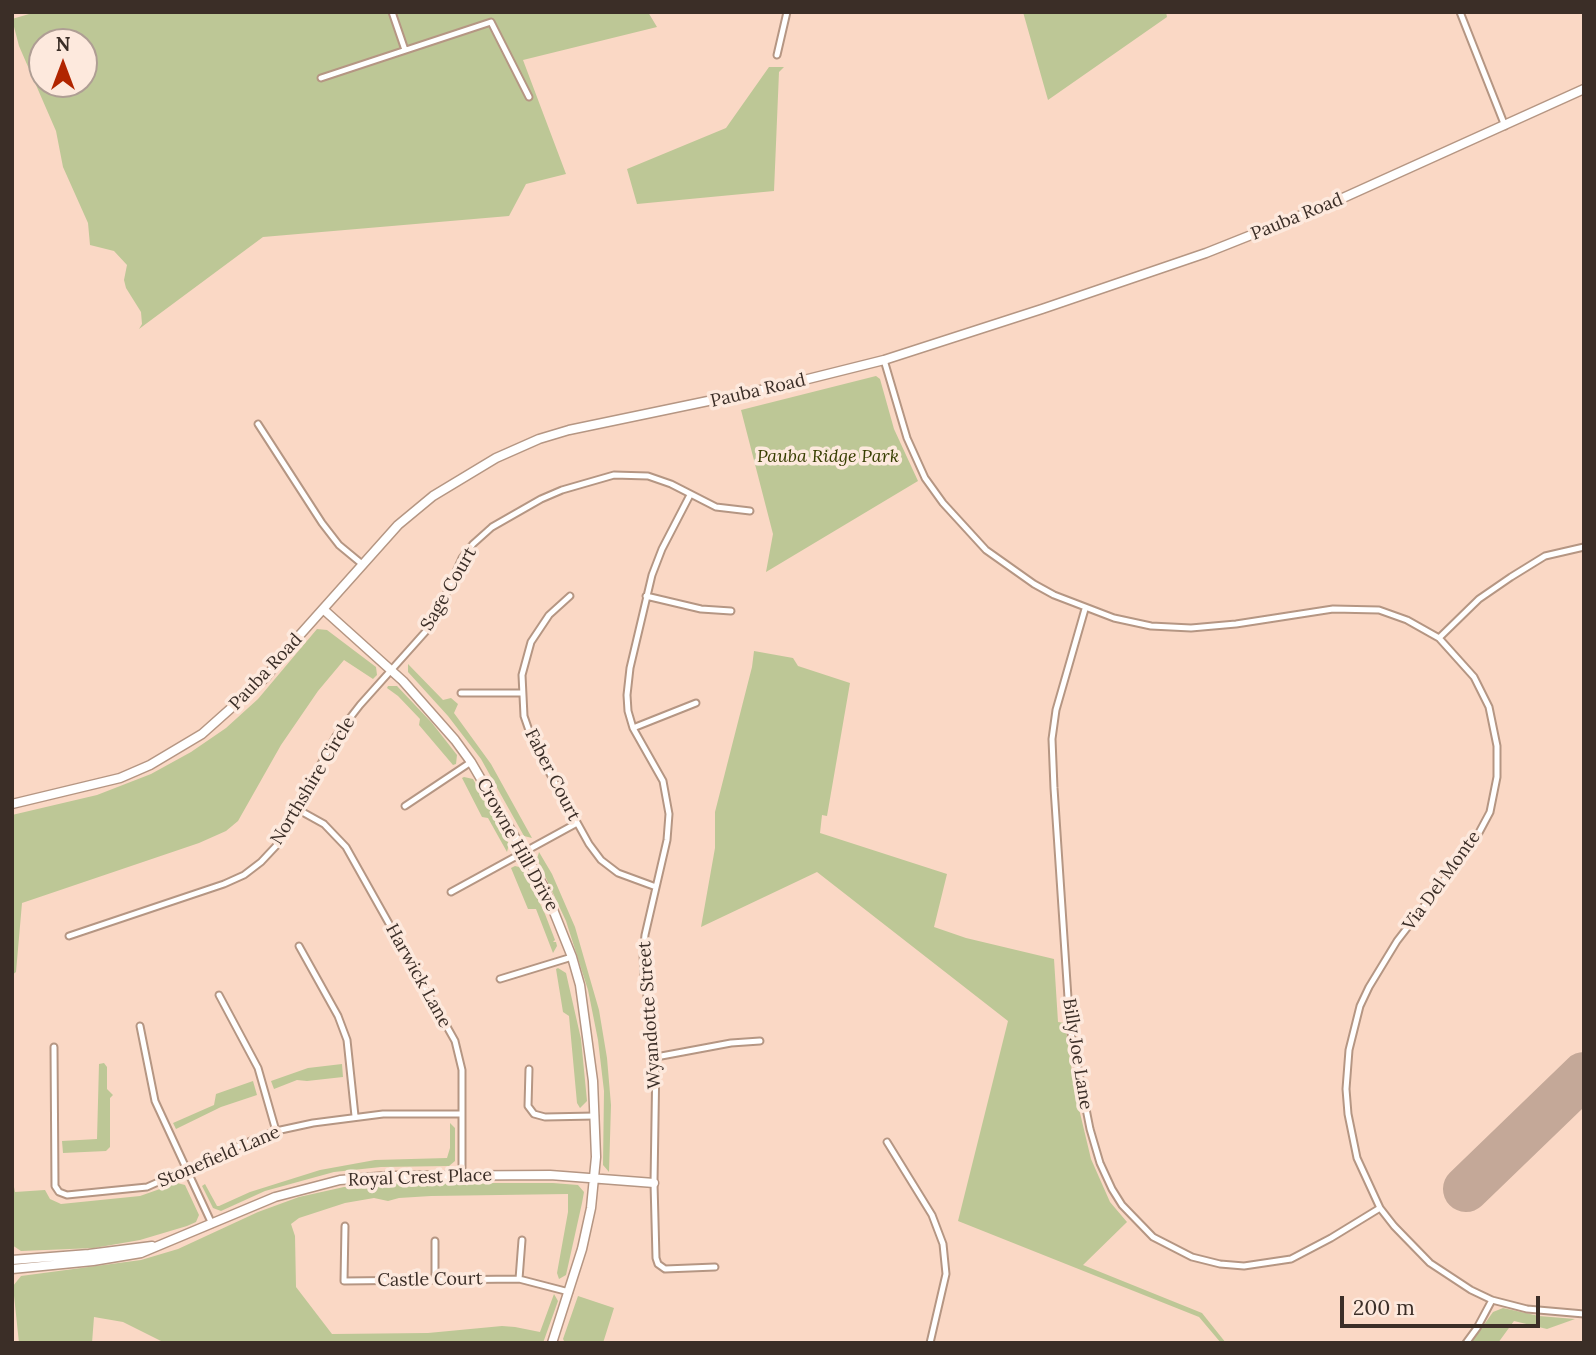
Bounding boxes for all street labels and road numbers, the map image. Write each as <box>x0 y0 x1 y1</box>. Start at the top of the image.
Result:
street label: Pauba Road <box>1248 189 1346 245</box>
street label: Pauba Road <box>708 370 808 412</box>
street label: Sage Court <box>416 544 482 634</box>
street label: Pauba Road <box>225 629 307 715</box>
street label: Northshire Circle <box>266 713 360 849</box>
street label: Faber Court <box>520 726 584 824</box>
street label: Crowne Hill Drive <box>471 775 563 915</box>
street label: Via Del Monte <box>1399 827 1485 935</box>
street label: Harwick Lane <box>381 920 455 1032</box>
street label: Wyandotte Street <box>634 940 666 1090</box>
street label: Billy Joe Lane <box>1058 997 1096 1111</box>
street label: Stonefield Lane <box>155 1122 283 1192</box>
street label: Royal Crest Place <box>348 1165 492 1191</box>
street label: Castle Court <box>377 1268 483 1292</box>

